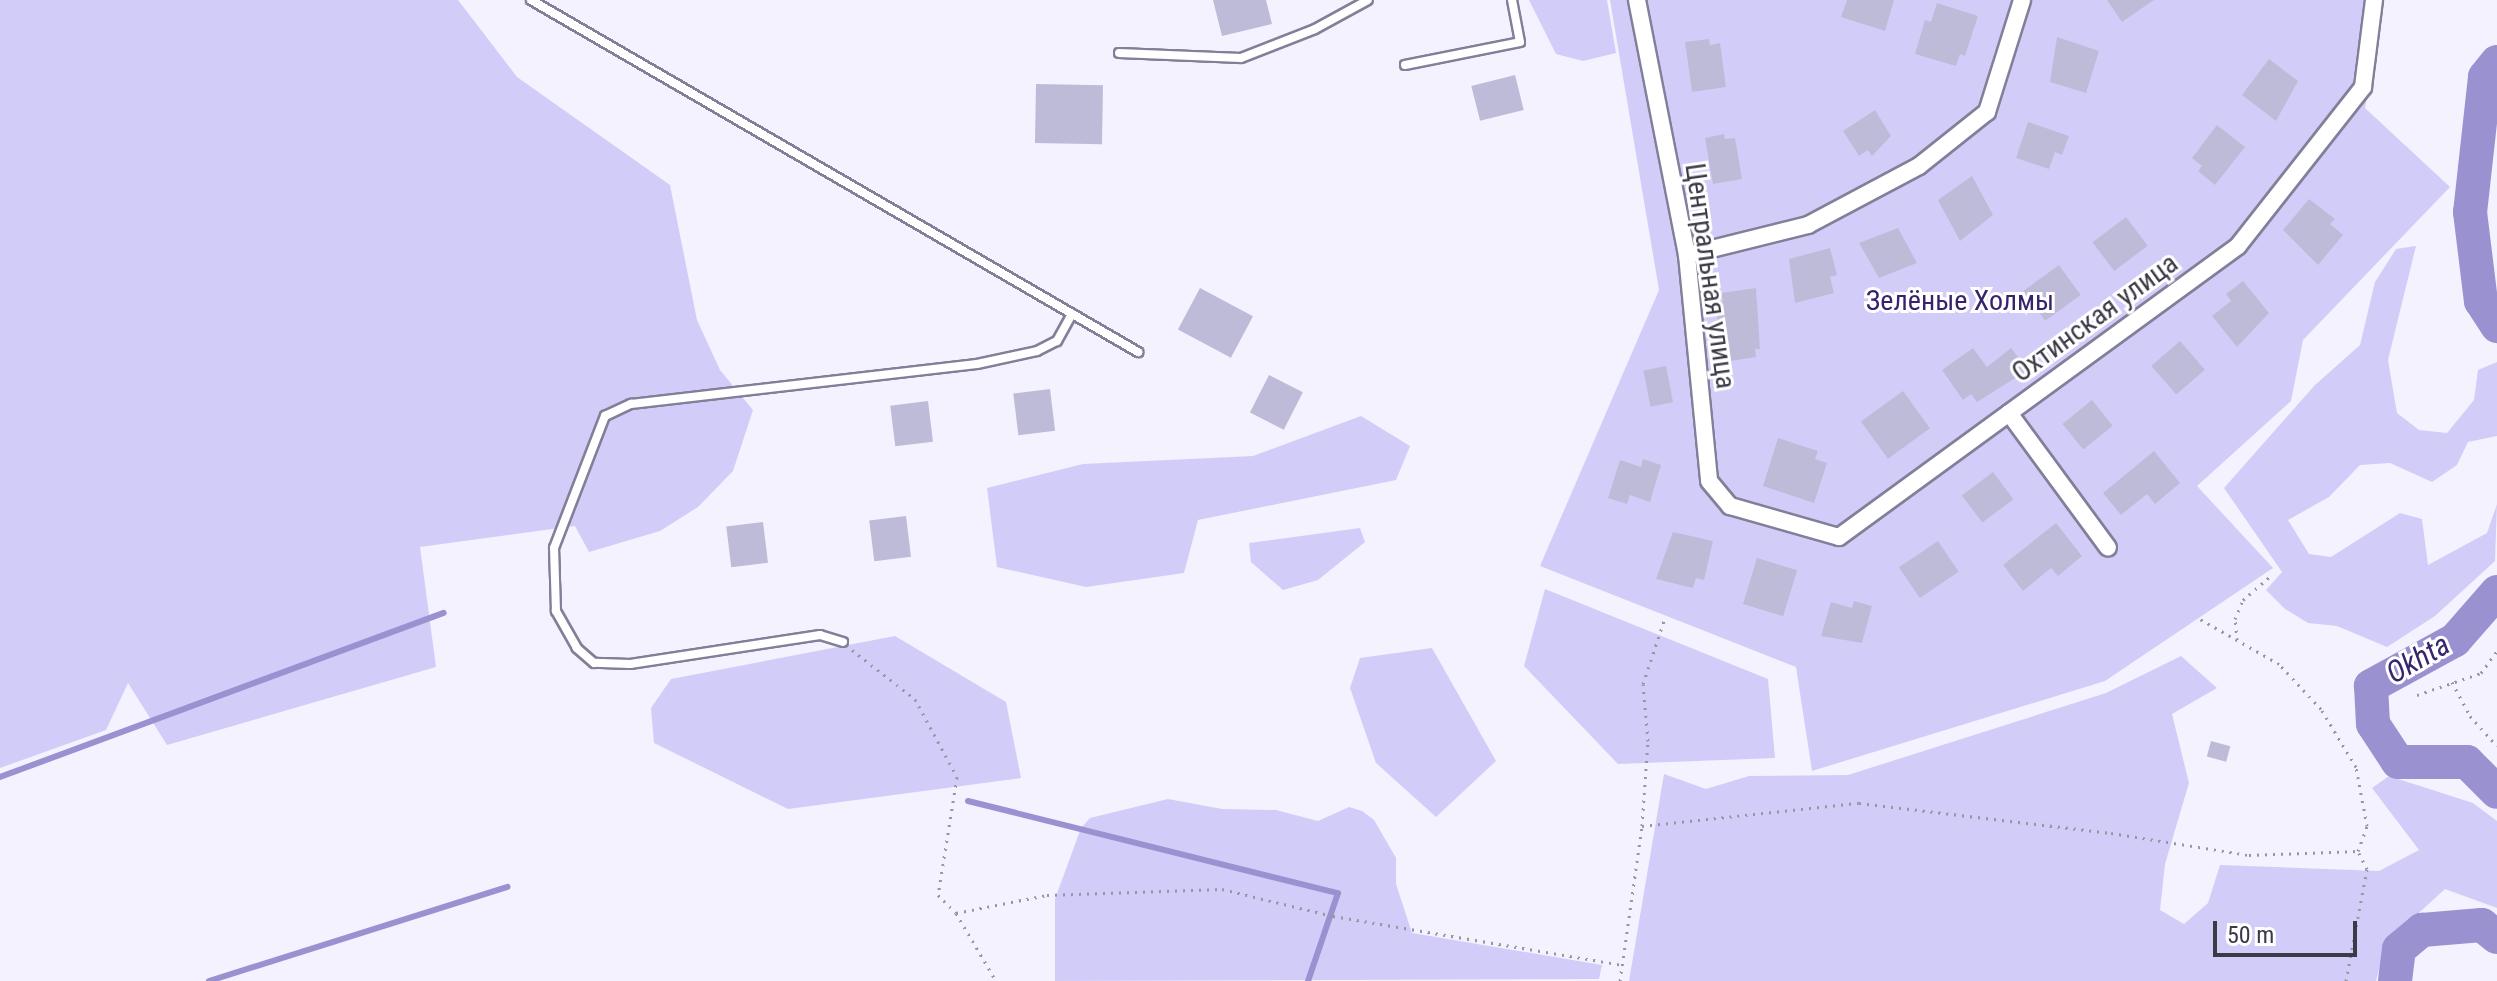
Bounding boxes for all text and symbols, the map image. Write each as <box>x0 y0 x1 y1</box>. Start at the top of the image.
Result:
street label: Центральная улица <box>1678 161 1742 391</box>
street label: Охтинская улица <box>2005 247 2185 389</box>
park label: Зелёные Холмы <box>1866 284 2054 318</box>
water label: Okhta <box>2380 627 2456 691</box>
scale bar <box>2217 905 2361 955</box>
text: 50 m <box>2227 921 2274 949</box>

